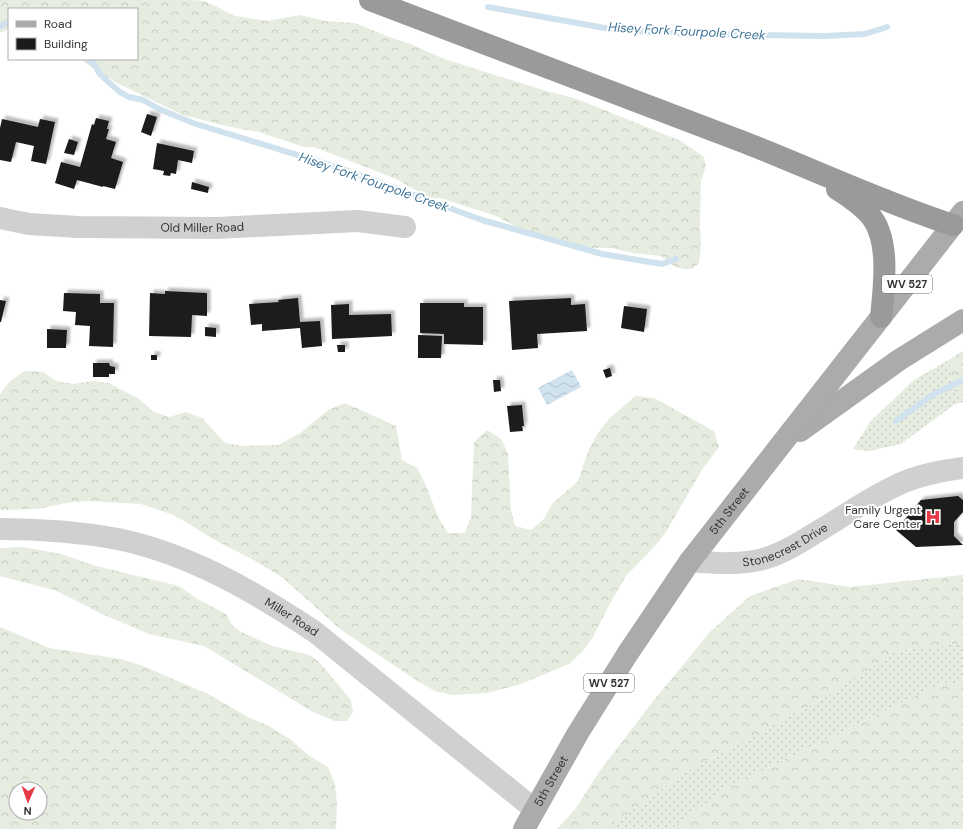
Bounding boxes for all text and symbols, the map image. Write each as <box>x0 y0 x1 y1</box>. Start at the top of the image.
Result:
legend <box>8 8 138 60</box>
text: Road <box>44 16 72 32</box>
water label: Hisey Fork Fourpole Creek <box>608 18 766 44</box>
text: Building <box>44 36 88 52</box>
water label: Hisey Fork Fourpole Creek <box>297 148 452 216</box>
street label: Old Miller Road <box>160 219 244 236</box>
road number: WV 527 <box>882 275 932 293</box>
street label: 5th Street <box>706 484 753 538</box>
place label: Family Urgent Care Center <box>845 502 922 532</box>
hospital icon: Family Urgent Care Center <box>924 508 942 526</box>
street label: Stonecrest Drive <box>742 519 831 570</box>
street label: Miller Road <box>262 594 322 640</box>
road number: WV 527 <box>584 674 634 692</box>
street label: 5th Street <box>530 752 572 809</box>
north arrow <box>8 781 48 821</box>
text: N <box>23 804 32 818</box>

